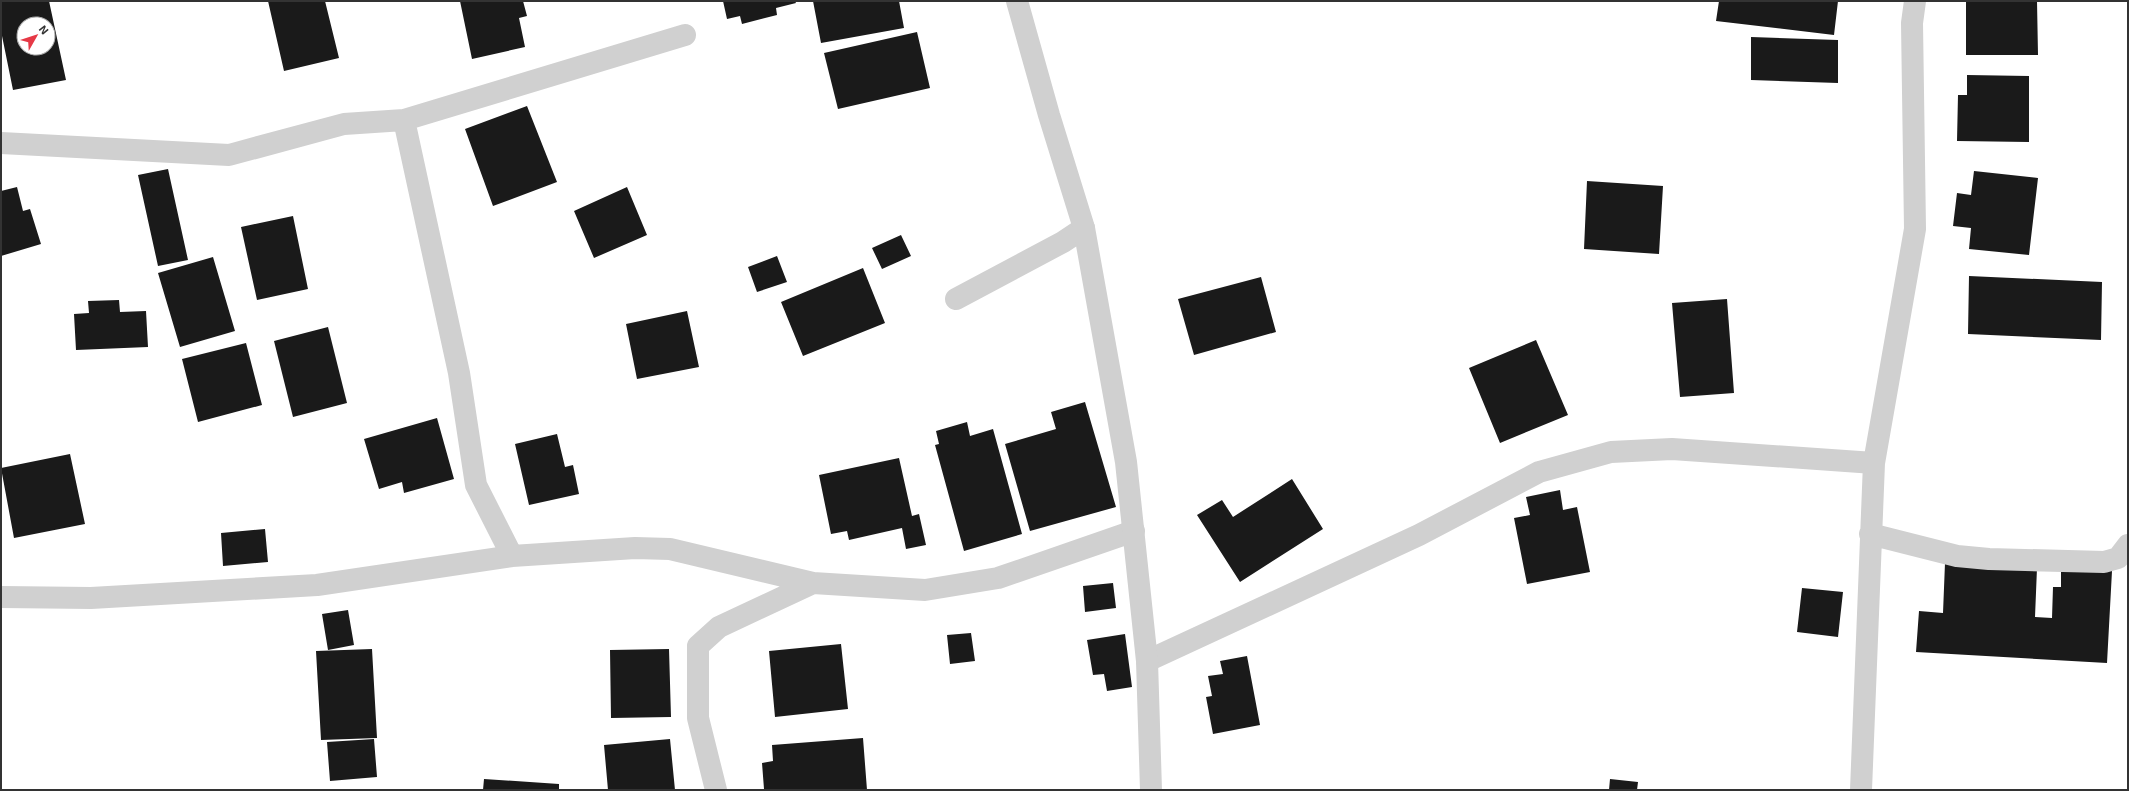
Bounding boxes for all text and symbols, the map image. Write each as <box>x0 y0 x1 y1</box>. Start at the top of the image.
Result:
north arrow <box>16 16 56 56</box>
text: N <box>37 22 52 37</box>

